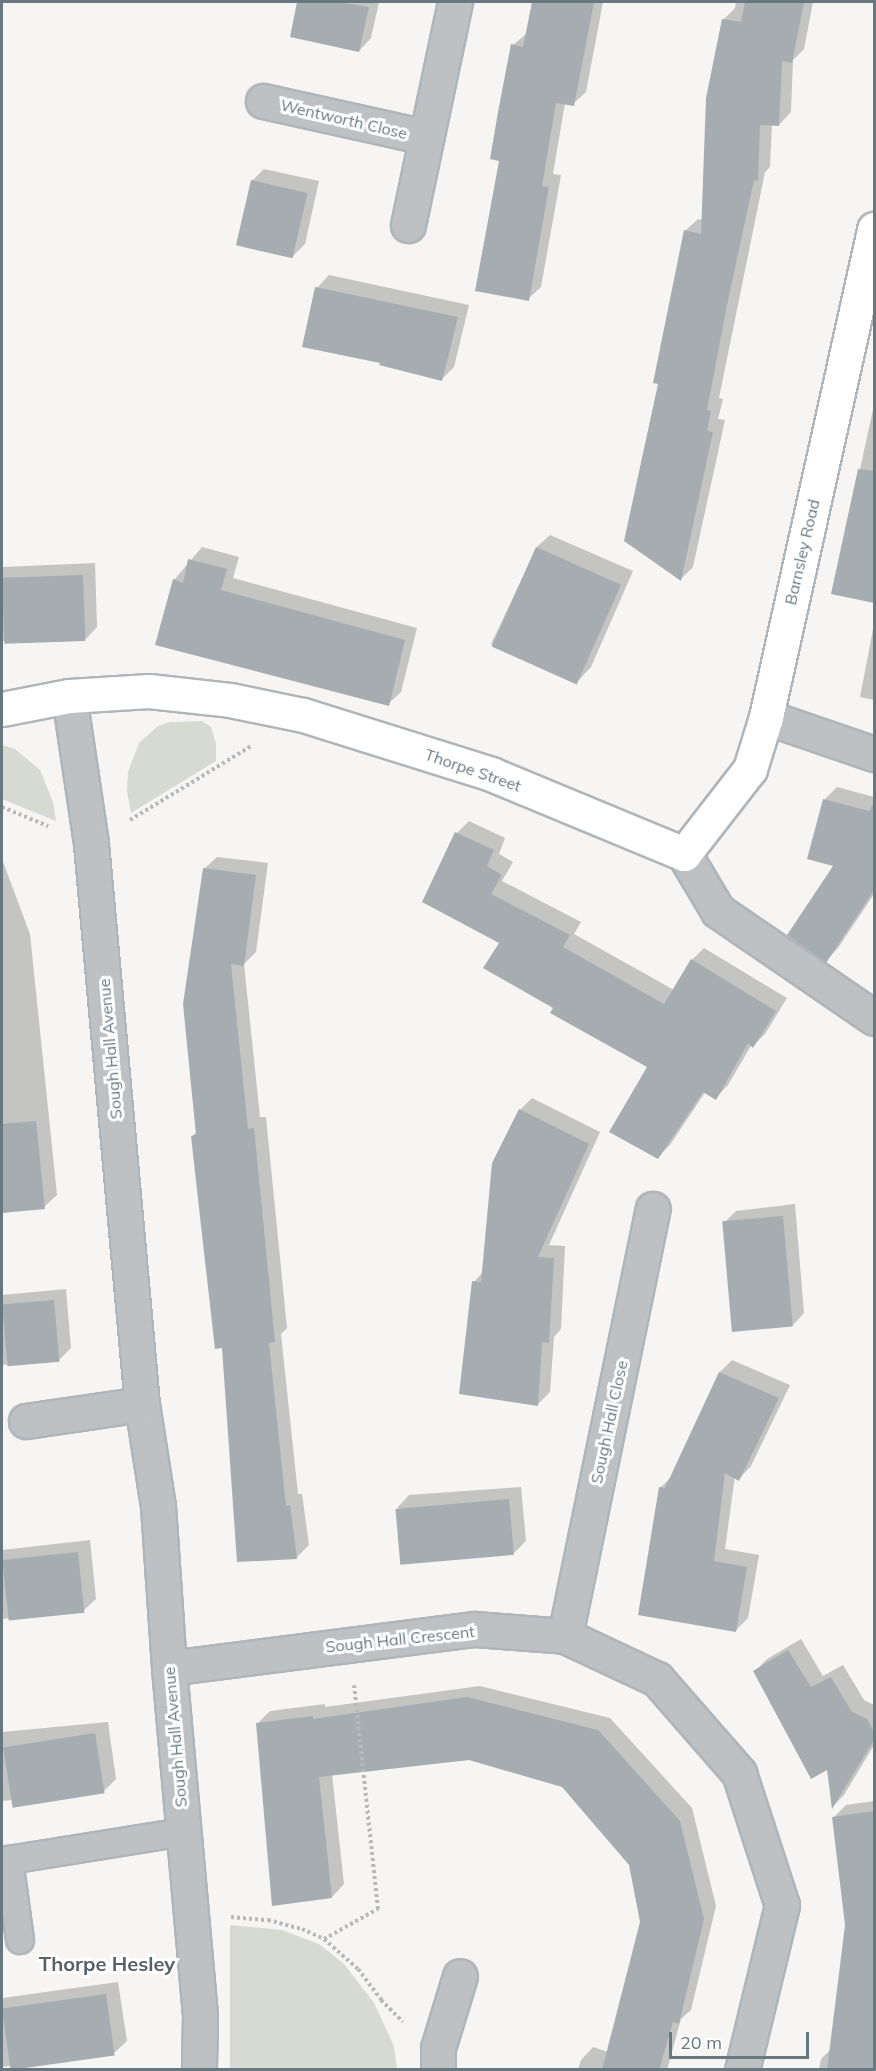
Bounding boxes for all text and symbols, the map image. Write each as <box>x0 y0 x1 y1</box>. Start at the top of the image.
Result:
street label: Wentworth Close <box>279 95 409 143</box>
street label: Barnsley Road <box>781 497 823 607</box>
street label: Thorpe Street <box>422 745 524 795</box>
street label: Sough Hall Avenue <box>94 978 126 1120</box>
street label: Sough Hall Close <box>587 1359 631 1485</box>
street label: Sough Hall Crescent <box>324 1622 476 1656</box>
street label: Sough Hall Avenue <box>159 1666 191 1808</box>
district label: Thorpe Hesley <box>39 1951 175 1975</box>
scale bar <box>672 2020 812 2058</box>
text: 20 m <box>680 2031 722 2054</box>

